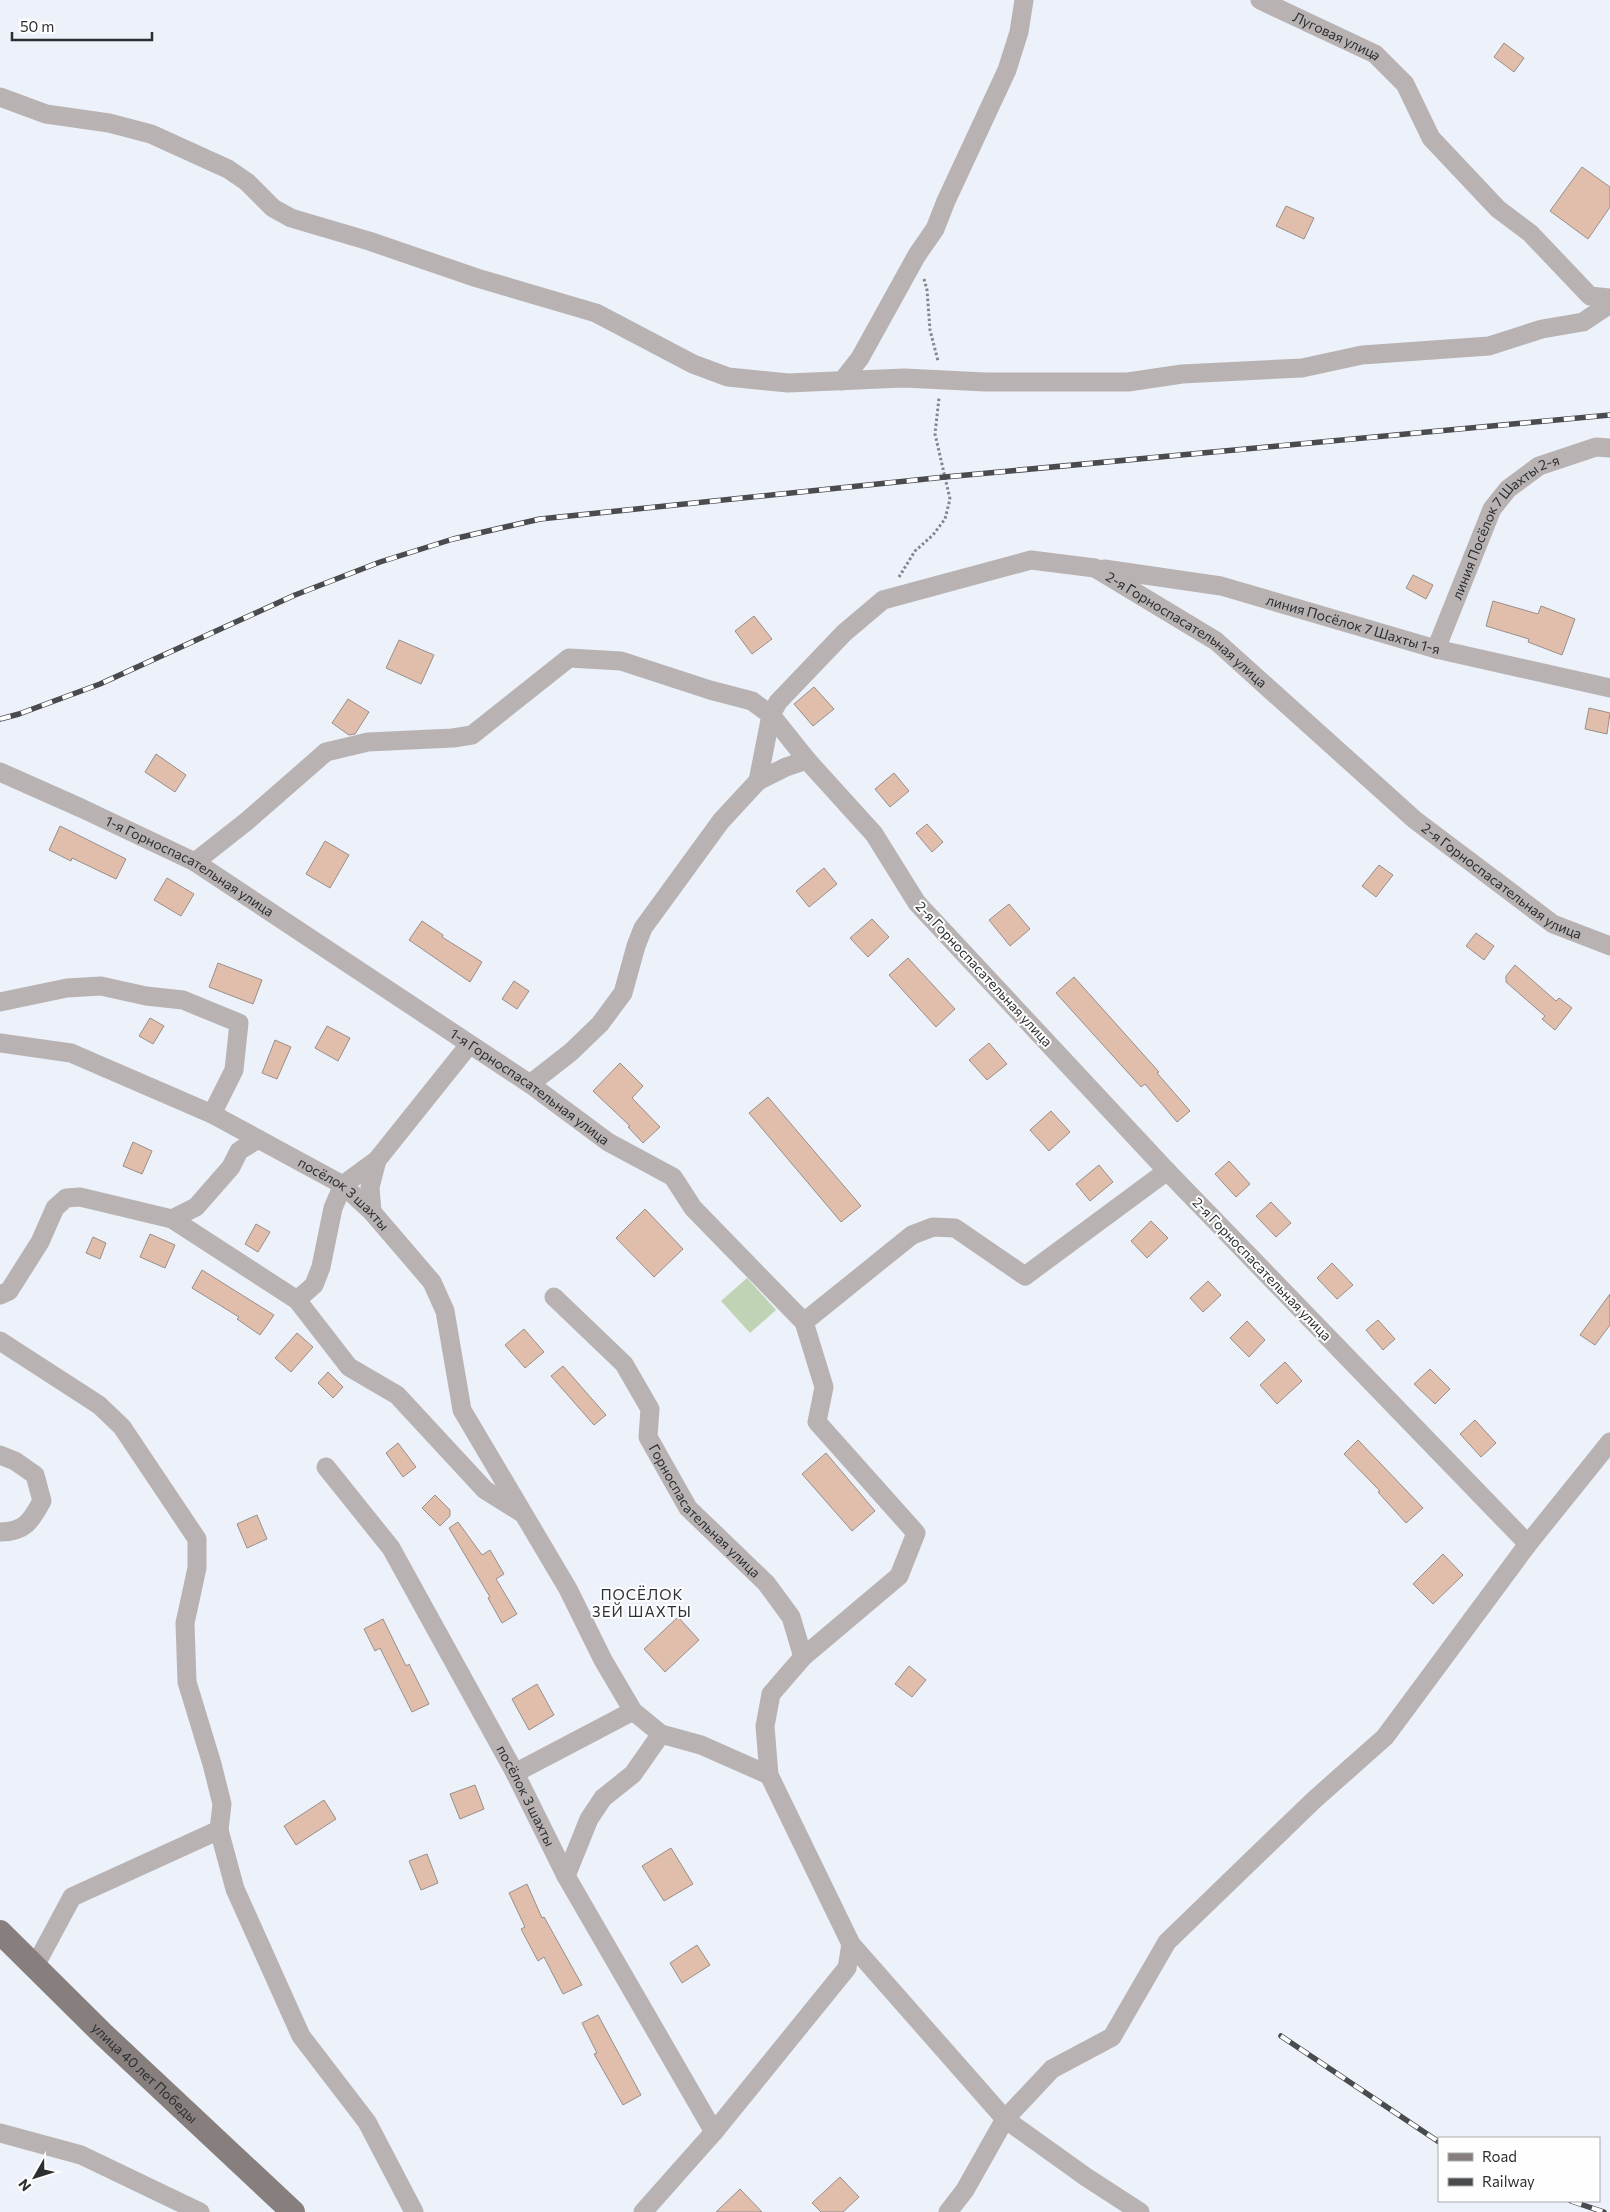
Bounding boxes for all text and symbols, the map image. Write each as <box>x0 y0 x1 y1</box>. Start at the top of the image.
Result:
street label: Луговая улица <box>1290 8 1385 64</box>
scale bar <box>12 10 152 42</box>
text: 50 m <box>20 17 54 35</box>
street label: линия Посёлок 7 Шахты 2-я <box>1448 451 1561 602</box>
street label: 2-я Горноспасательная улица <box>1103 568 1271 691</box>
street label: линия Посёлок 7 Шахты 1-я <box>1265 591 1442 658</box>
street label: 1-я Горноспасательная улица <box>103 812 277 920</box>
street label: 2-я Горноспасательная улица <box>1418 819 1584 942</box>
street label: 2-я Горноспасательная улица <box>913 897 1056 1050</box>
street label: 1-я Горноспасательная улица <box>447 1024 613 1148</box>
street label: посёлок 3 шахты <box>295 1153 393 1234</box>
street label: 2-я Горноспасательная улица <box>1189 1194 1335 1344</box>
street label: Горноспасательная улица <box>646 1441 764 1581</box>
district label: ПОСЁЛОК 3ЕЙ ШАХТЫ <box>592 1585 692 1620</box>
street label: посёлок 3 шахты <box>493 1742 559 1849</box>
street label: улица 40 лет Победы <box>88 2019 202 2126</box>
legend <box>1438 2137 1600 2202</box>
text: Road <box>1482 2147 1517 2165</box>
north arrow <box>10 2152 60 2202</box>
text: Railway <box>1482 2172 1535 2190</box>
text: N <box>15 2176 34 2195</box>

